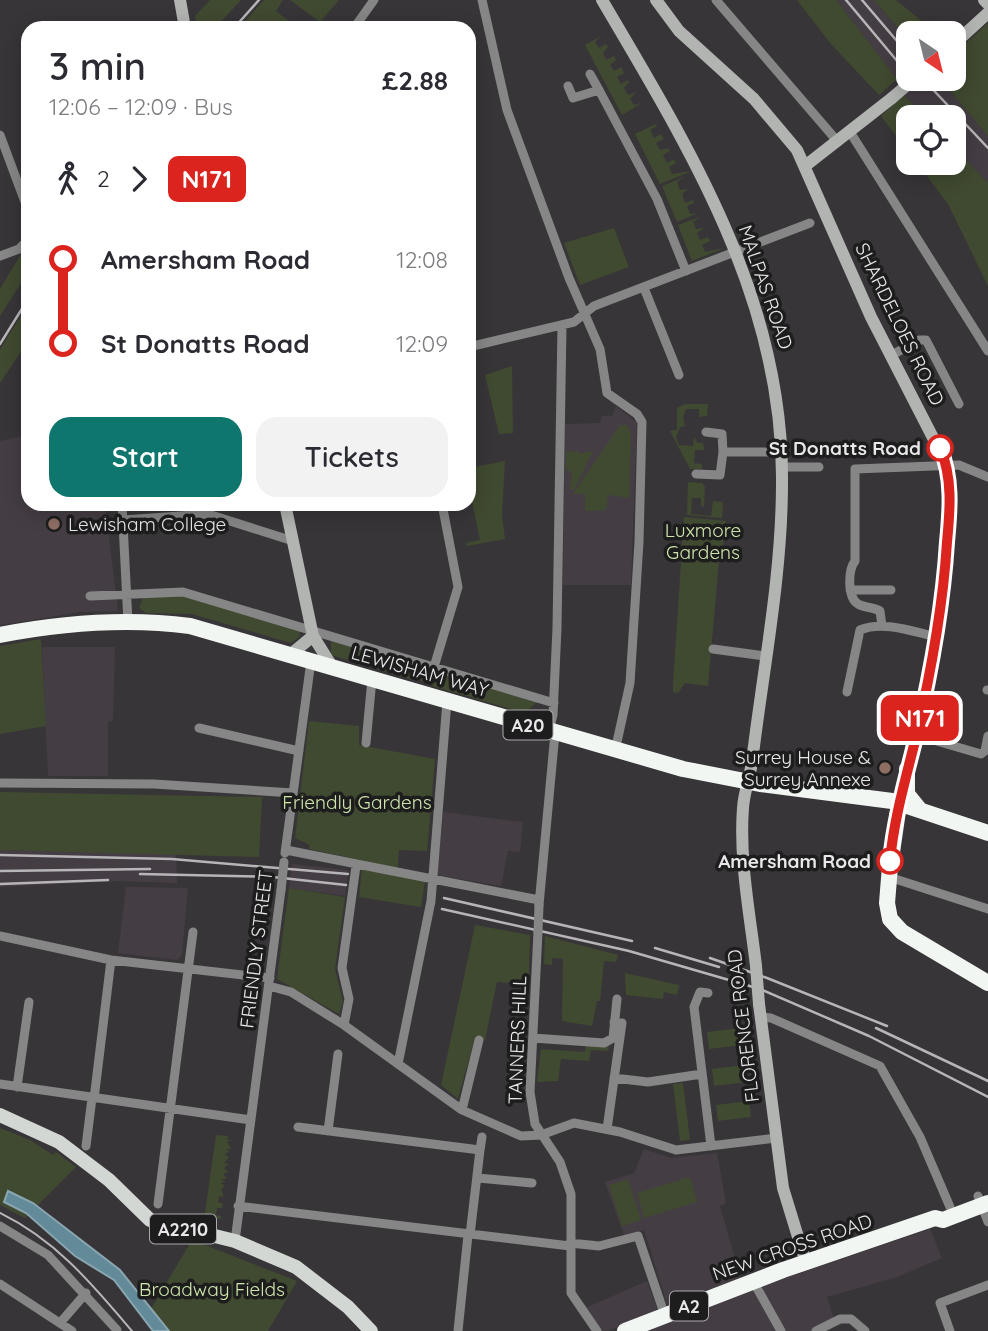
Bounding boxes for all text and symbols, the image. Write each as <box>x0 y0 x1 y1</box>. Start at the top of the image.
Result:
north arrow <box>896 21 966 91</box>
map controls <box>896 21 966 175</box>
text: 3 min <box>49 42 146 90</box>
text: £2.88 <box>382 64 448 97</box>
text: 12:06 – 12:09 · Bus <box>49 92 233 121</box>
button: locate <box>896 105 966 175</box>
icon: walk <box>49 160 87 198</box>
icon: forward <box>120 160 158 198</box>
text: 2 <box>97 164 110 193</box>
text: N171 <box>182 164 232 194</box>
street label: MALPAS ROAD <box>734 222 798 352</box>
street label: SHARDELOES ROAD <box>850 239 950 409</box>
text: Amersham Road <box>101 243 310 276</box>
text: 12:08 <box>396 245 448 274</box>
text: St Donatts Road <box>101 327 310 360</box>
text: 12:09 <box>396 329 448 358</box>
button: Start <box>49 417 242 497</box>
button: Tickets <box>256 417 448 497</box>
marker: St Donatts Road <box>927 435 953 461</box>
place label: St Donatts Road <box>769 436 921 460</box>
place label: Lewisham College <box>68 512 226 536</box>
marker: Lewisham College <box>46 516 62 532</box>
park label: Luxmore Gardens <box>665 518 741 564</box>
street label: LEWISHAM WAY <box>349 640 492 702</box>
line badge: N171 <box>871 695 969 741</box>
text: N171 <box>895 703 945 733</box>
road number: A20 <box>504 710 552 740</box>
place label: Surrey House & Surrey Annexe <box>735 745 871 791</box>
marker: Surrey House & Surrey Annexe <box>877 760 893 776</box>
park label: Friendly Gardens <box>282 790 432 814</box>
marker: Amersham Road <box>877 848 903 874</box>
place label: Amersham Road <box>718 849 871 873</box>
street label: FRIENDLY STREET <box>234 869 278 1029</box>
street label: FLORENCE ROAD <box>722 948 764 1104</box>
street label: TANNERS HILL <box>503 975 531 1105</box>
street label: NEW CROSS ROAD <box>709 1208 875 1286</box>
road number: A2210 <box>150 1214 216 1244</box>
park label: Broadway Fields <box>139 1277 285 1301</box>
road number: A2 <box>670 1292 708 1321</box>

